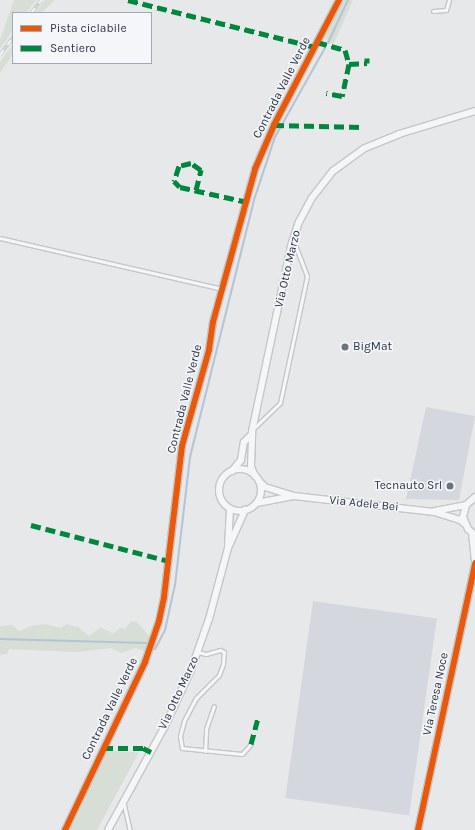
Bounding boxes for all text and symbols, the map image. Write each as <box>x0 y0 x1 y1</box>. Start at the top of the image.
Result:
legend <box>12 12 152 64</box>
text: Pista ciclabile <box>50 21 127 35</box>
street label: Contrada Valle Verde <box>250 35 314 141</box>
text: Sentiero <box>50 41 96 55</box>
street label: Via Otto Marzo <box>272 229 304 309</box>
place label: BigMat <box>353 340 392 354</box>
marker: BigMat <box>340 342 350 352</box>
street label: Contrada Valle Verde <box>164 343 206 455</box>
place label: Tecnauto Srl <box>375 479 442 493</box>
marker: Tecnauto Srl <box>445 481 455 491</box>
street label: Via Adele Bei <box>329 493 399 515</box>
street label: Via Teresa Noce <box>420 651 452 737</box>
street label: Via Otto Marzo <box>156 654 202 732</box>
street label: Contrada Valle Verde <box>79 656 141 762</box>

